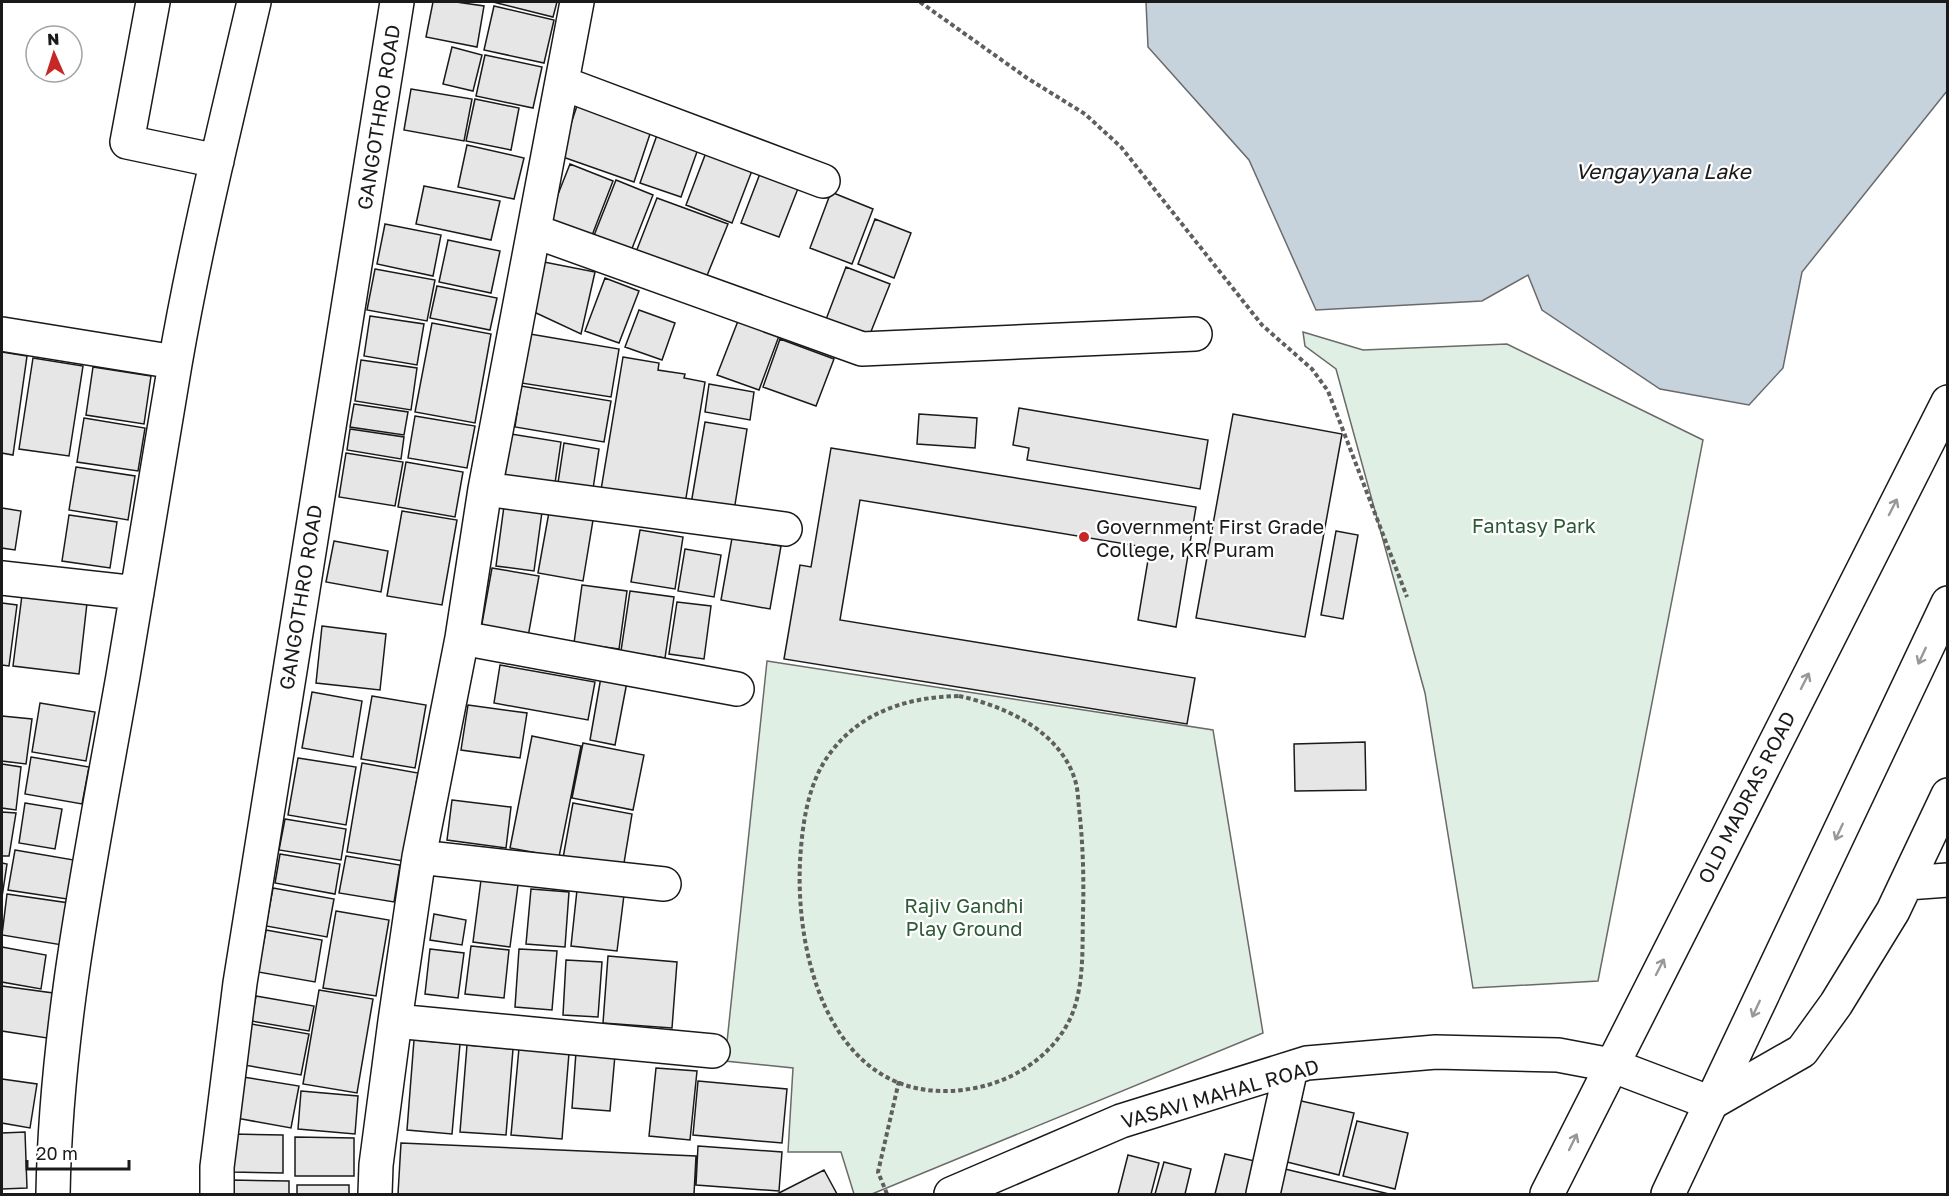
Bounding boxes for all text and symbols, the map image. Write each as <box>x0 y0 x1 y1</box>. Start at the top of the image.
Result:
street label: GANGOTHRO ROAD <box>352 23 404 211</box>
north arrow <box>24 24 84 84</box>
text: N <box>47 29 60 49</box>
water label: Vengayyana Lake <box>1575 158 1752 184</box>
one-way arrow <box>1887 499 1899 516</box>
street label: GANGOTHRO ROAD <box>274 503 326 691</box>
park label: Fantasy Park <box>1472 513 1596 537</box>
place label: Government First Grade College, KR Puram <box>1096 514 1324 561</box>
marker: Government First Grade College, KR Puram <box>1077 530 1091 544</box>
one-way arrow <box>1916 647 1928 665</box>
one-way arrow <box>1799 673 1811 690</box>
street label: OLD MADRAS ROAD <box>1692 707 1800 887</box>
one-way arrow <box>1833 823 1845 841</box>
park label: Rajiv Gandhi Play Ground <box>904 893 1024 940</box>
one-way arrow <box>1655 959 1666 977</box>
one-way arrow <box>1749 999 1761 1017</box>
street label: VASAVI MAHAL ROAD <box>1118 1053 1322 1133</box>
scale bar <box>27 1133 129 1171</box>
one-way arrow <box>1568 1133 1580 1151</box>
text: 20 m <box>36 1142 78 1164</box>

